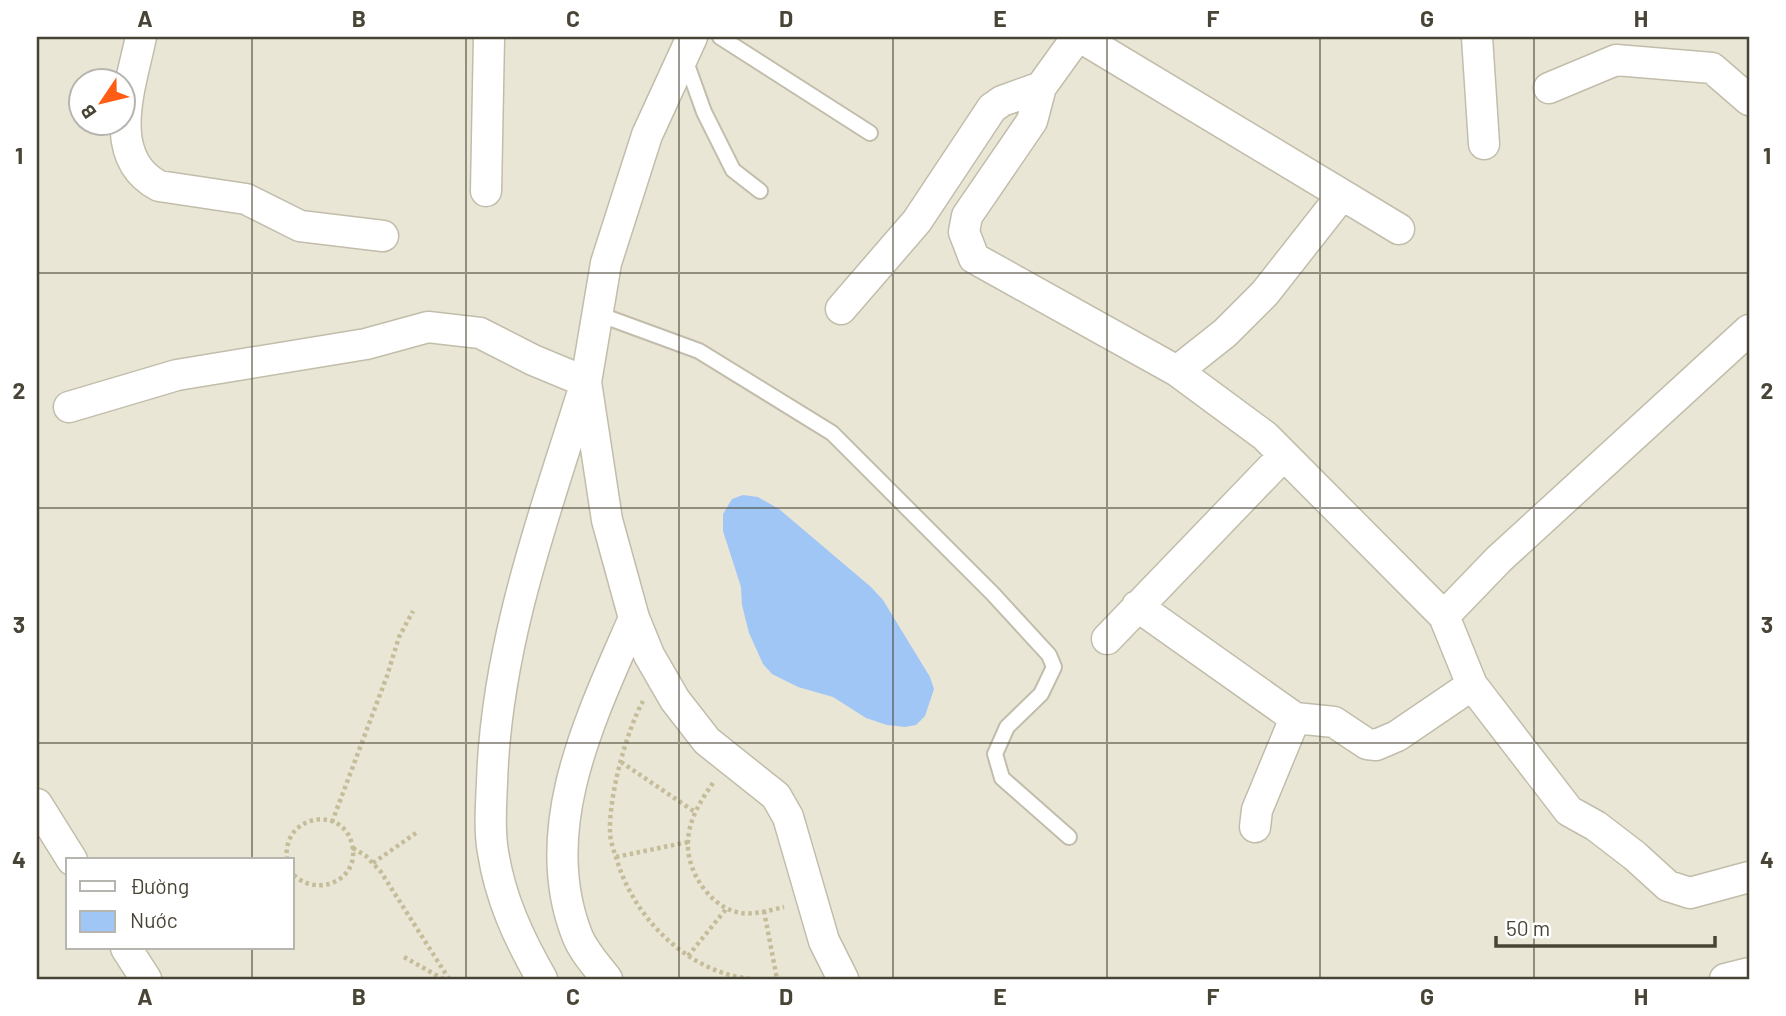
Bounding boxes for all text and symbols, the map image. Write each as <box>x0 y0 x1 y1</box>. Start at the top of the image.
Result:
text: A <box>137 4 153 32</box>
text: B <box>352 4 366 32</box>
text: C <box>566 4 580 32</box>
text: D <box>779 4 793 32</box>
text: E <box>993 4 1007 32</box>
text: F <box>1207 4 1220 32</box>
text: G <box>1420 4 1434 32</box>
text: H <box>1634 4 1648 32</box>
north arrow <box>66 66 136 136</box>
text: B <box>75 101 100 123</box>
text: 1 <box>15 141 23 169</box>
text: 1 <box>1763 141 1771 169</box>
text: 2 <box>13 376 25 404</box>
text: 2 <box>1761 376 1773 404</box>
text: 3 <box>13 610 25 638</box>
text: 3 <box>1761 610 1773 638</box>
text: 4 <box>12 845 26 873</box>
text: 4 <box>1760 845 1774 873</box>
legend <box>66 858 294 950</box>
text: Đường <box>130 873 189 898</box>
scale bar <box>1496 904 1714 948</box>
text: Nước <box>130 907 178 932</box>
text: 50 m <box>1506 915 1550 940</box>
text: A <box>137 982 153 1010</box>
text: B <box>352 982 366 1010</box>
text: C <box>566 982 580 1010</box>
text: D <box>779 982 793 1010</box>
text: E <box>993 982 1007 1010</box>
text: F <box>1207 982 1220 1010</box>
text: G <box>1420 982 1434 1010</box>
text: H <box>1634 982 1648 1010</box>

